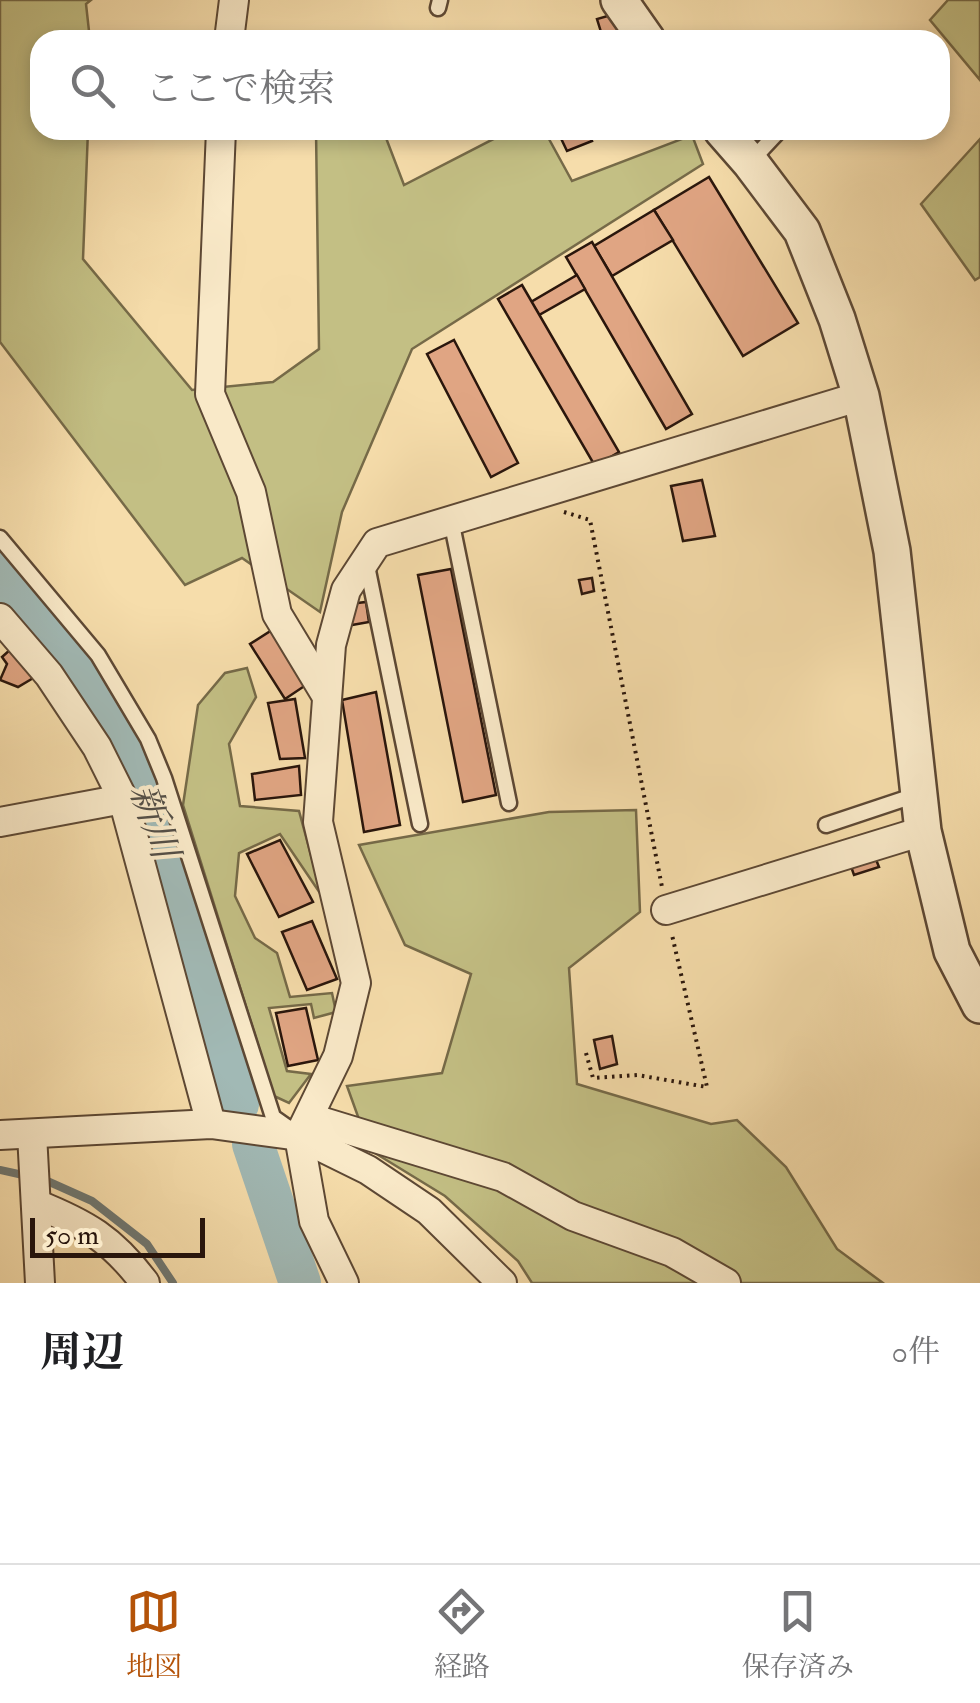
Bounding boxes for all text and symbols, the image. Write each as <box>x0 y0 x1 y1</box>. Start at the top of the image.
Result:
search box <box>30 30 950 140</box>
icon: search <box>65 58 120 113</box>
text: ここで検索 <box>145 65 335 113</box>
water label: 新川 <box>119 777 190 869</box>
scale bar <box>30 1213 205 1258</box>
text: 50 m <box>45 1218 99 1253</box>
text: 周辺 <box>40 1327 124 1379</box>
text: 0件 <box>892 1332 940 1372</box>
tab: 地図 <box>126 1584 182 1685</box>
tab: 経路 <box>434 1584 490 1685</box>
tab: 保存済み <box>742 1584 854 1685</box>

